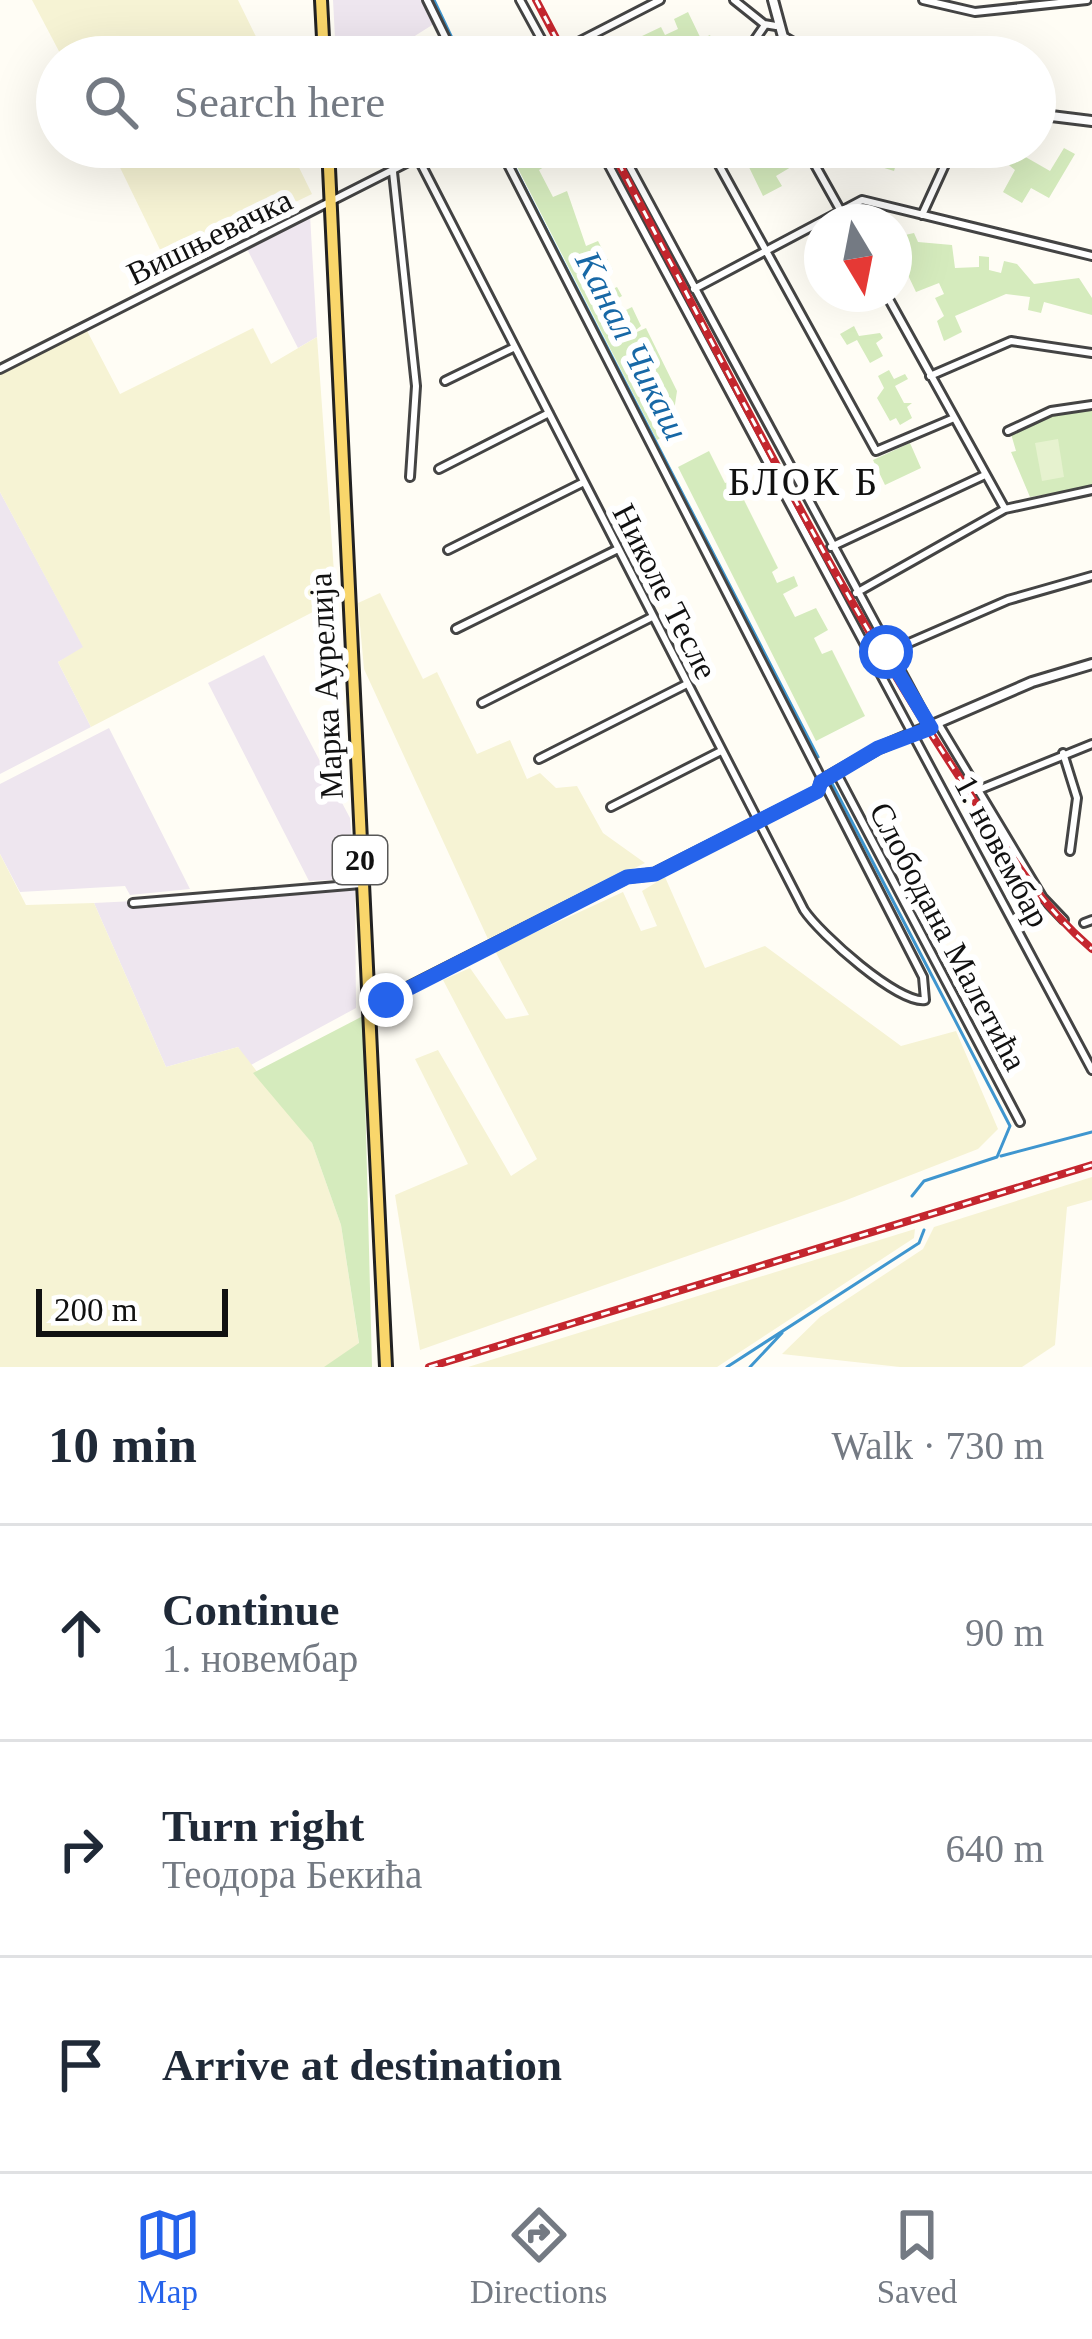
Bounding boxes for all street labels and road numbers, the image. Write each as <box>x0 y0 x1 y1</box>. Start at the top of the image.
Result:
street label: Вишњевачка <box>121 181 298 292</box>
street label: Николе Тесле <box>606 498 725 685</box>
street label: Марка Аурелија <box>302 571 350 800</box>
street label: 1. новембар <box>947 770 1057 933</box>
street label: Слободана Малетића <box>862 796 1034 1077</box>
road number: 20 <box>333 836 387 884</box>

